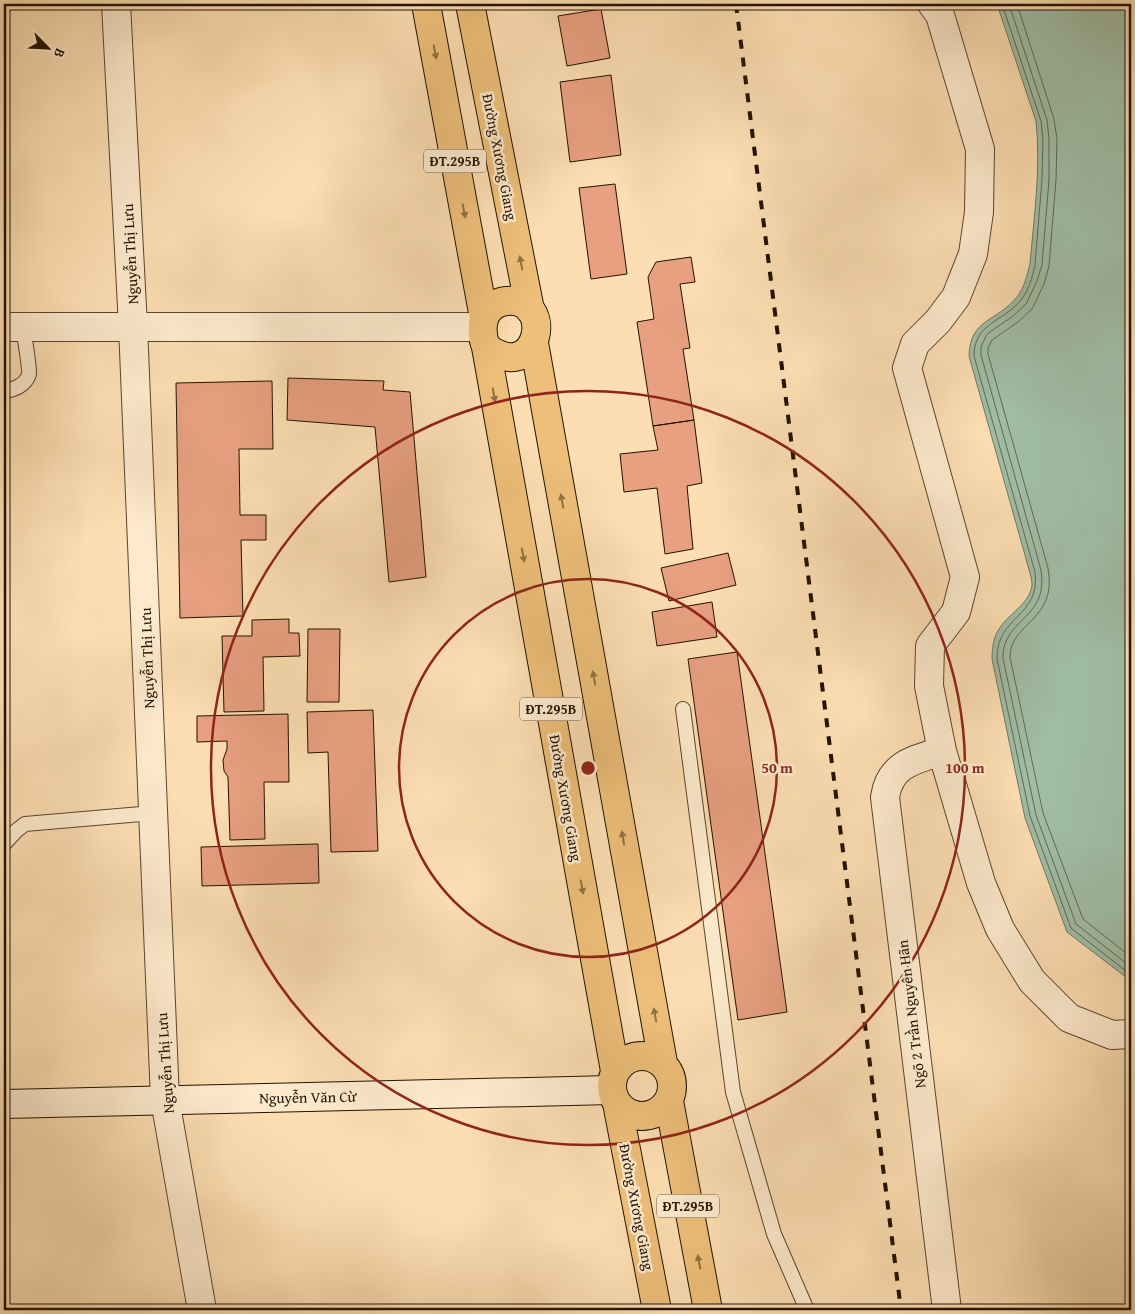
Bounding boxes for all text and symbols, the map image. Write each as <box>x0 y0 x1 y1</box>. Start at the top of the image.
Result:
north arrow <box>22 22 72 72</box>
one-way arrow <box>431 44 439 60</box>
text: B <box>49 45 71 61</box>
street label: Đường Xương Giang <box>477 92 523 223</box>
road number: ĐT.295B <box>424 150 486 172</box>
street label: Nguyễn Thị Lưu <box>117 202 143 305</box>
one-way arrow <box>461 204 469 220</box>
one-way arrow <box>517 255 525 270</box>
one-way arrow <box>491 387 499 403</box>
one-way arrow <box>558 492 566 508</box>
one-way arrow <box>519 547 527 562</box>
street label: Nguyễn Thị Lưu <box>135 606 159 709</box>
one-way arrow <box>590 670 598 686</box>
road number: ĐT.295B <box>520 698 582 721</box>
street label: Đường Xương Giang <box>545 733 588 864</box>
text: 50 m <box>761 757 793 778</box>
text: 100 m <box>945 757 985 778</box>
centre of rings <box>579 759 597 777</box>
one-way arrow <box>618 830 626 846</box>
one-way arrow <box>579 879 587 895</box>
street label: Ngõ 2 Trần Nguyên Hãn <box>891 938 931 1089</box>
one-way arrow <box>650 1007 658 1023</box>
street label: Nguyễn Thị Lưu <box>151 1011 179 1114</box>
street label: Nguyễn Văn Cừ <box>259 1086 358 1108</box>
street label: Đường Xương Giang <box>614 1142 660 1273</box>
road number: ĐT.295B <box>657 1194 719 1218</box>
one-way arrow <box>695 1254 703 1270</box>

